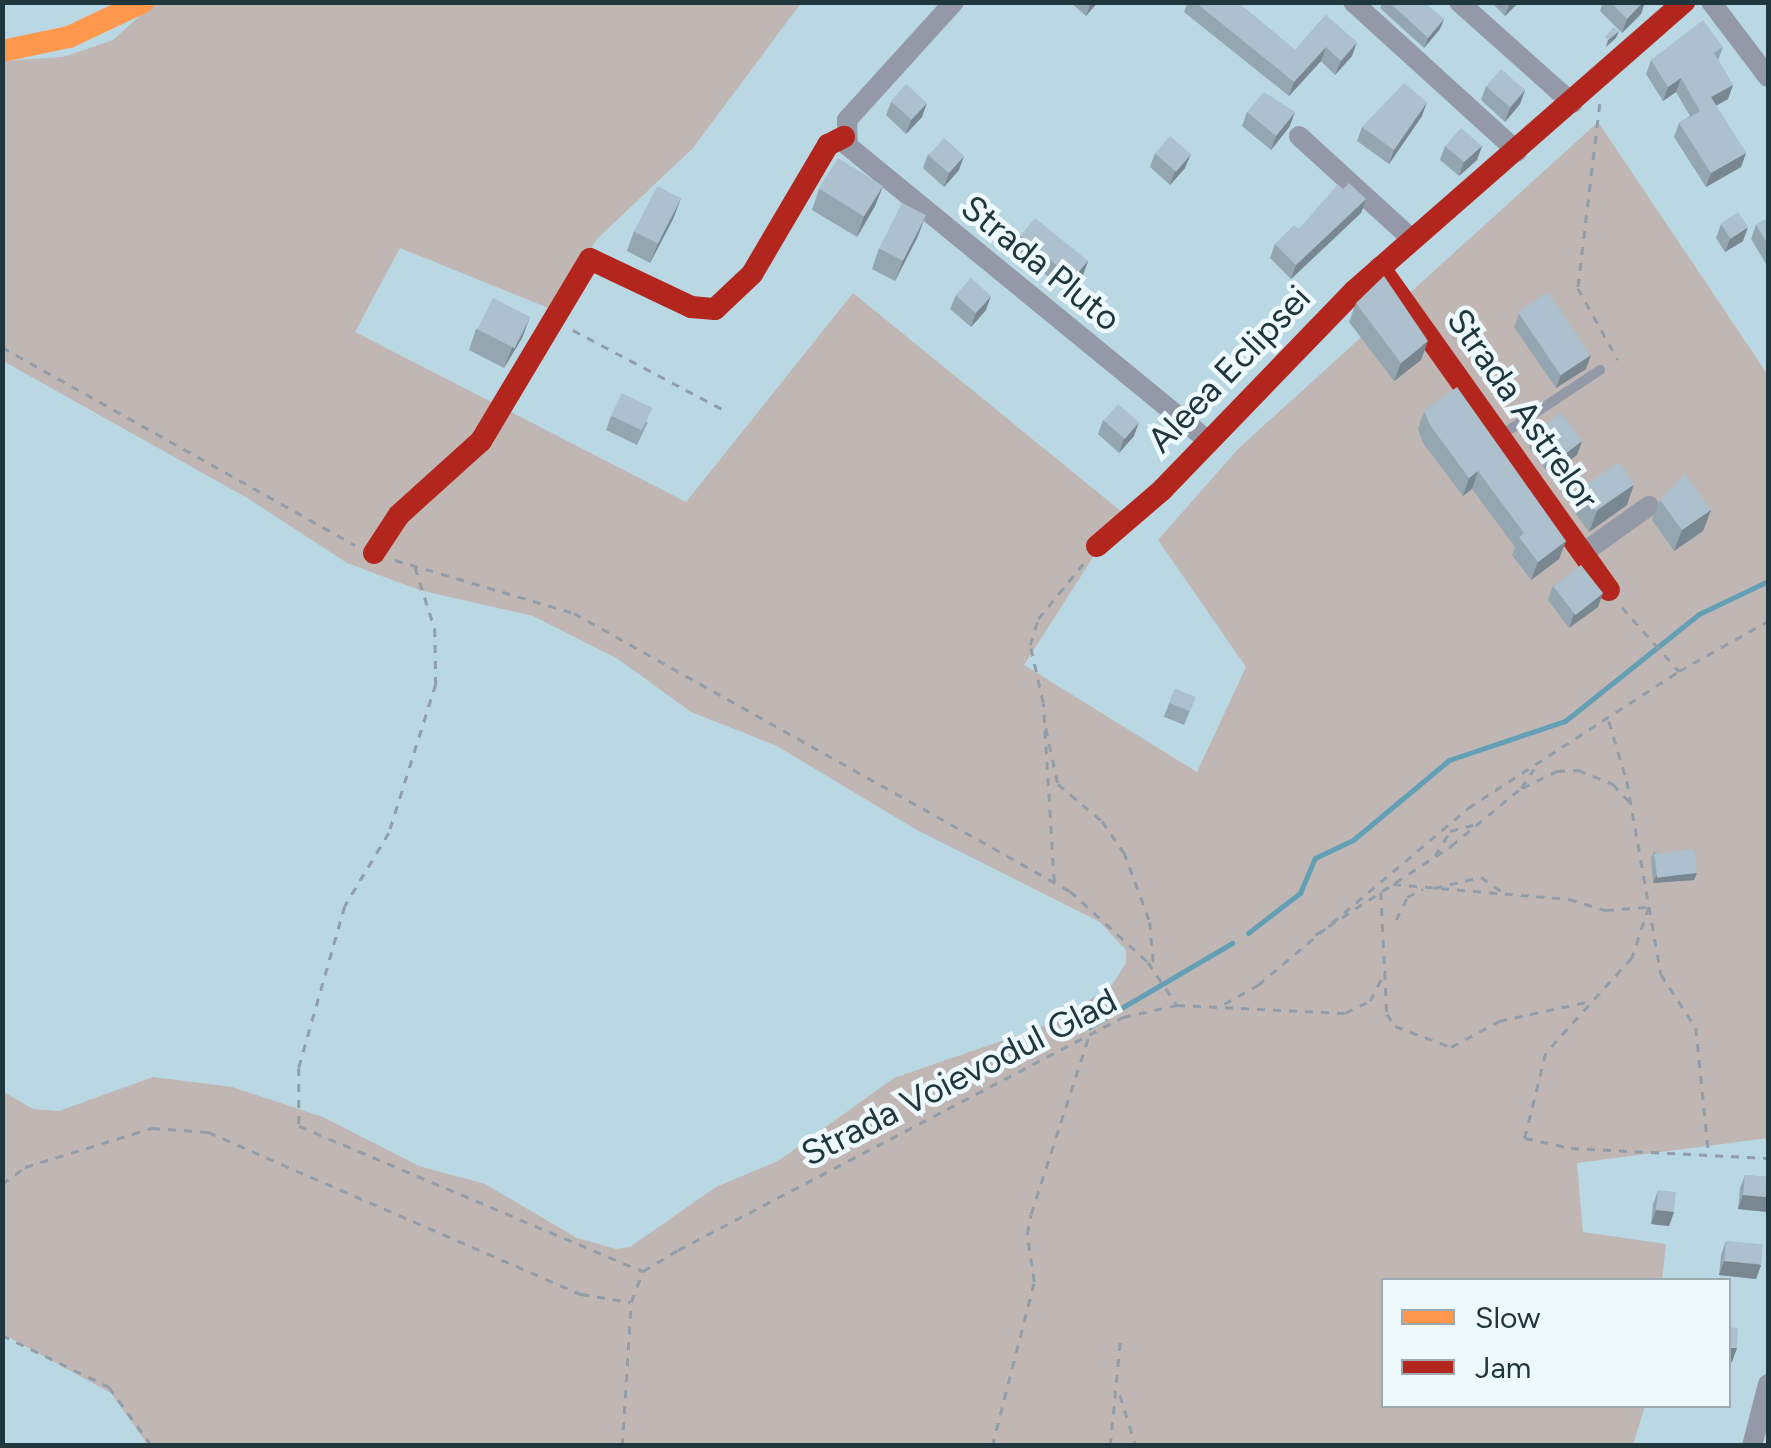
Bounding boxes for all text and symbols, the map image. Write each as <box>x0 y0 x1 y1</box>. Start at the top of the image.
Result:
street label: Strada Pluto <box>953 186 1129 340</box>
street label: Aleea Eclipsei <box>1139 277 1319 461</box>
street label: Strada Astrelor <box>1438 301 1608 517</box>
street label: Strada Voievodul Glad <box>794 979 1124 1175</box>
legend <box>1381 1278 1731 1408</box>
text: Slow <box>1475 1299 1541 1336</box>
text: Jam <box>1475 1349 1531 1386</box>

